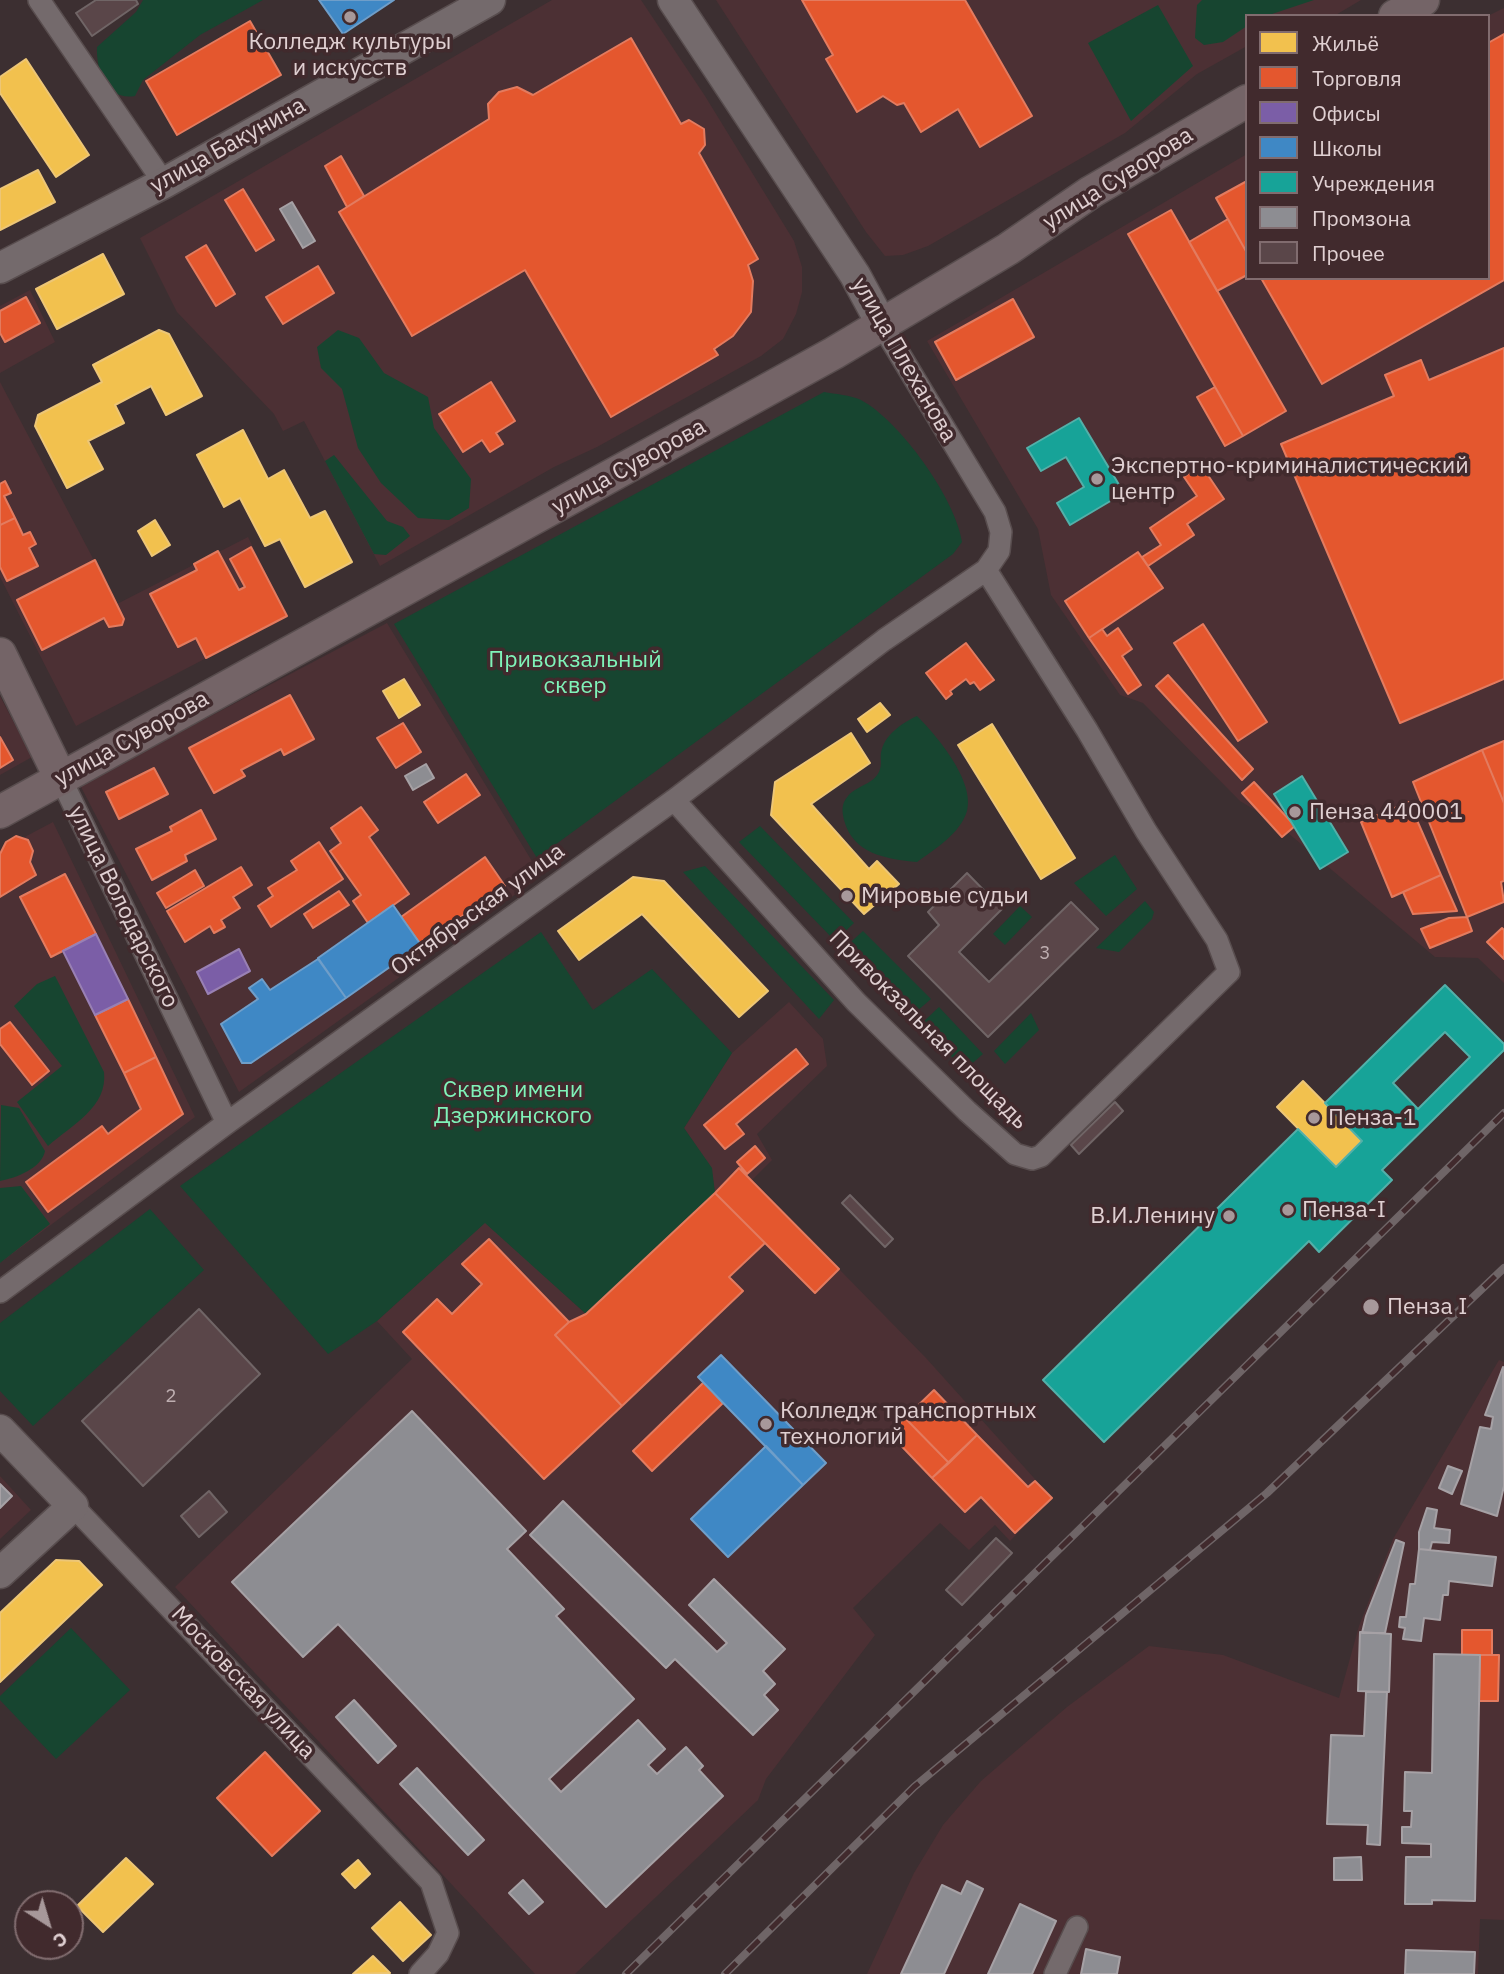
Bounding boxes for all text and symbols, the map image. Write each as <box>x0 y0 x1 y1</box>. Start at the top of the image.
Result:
marker: Колледж культуры и искусств <box>342 9 358 25</box>
legend <box>1245 14 1490 280</box>
place label: Колледж культуры и искусств <box>249 28 451 82</box>
text: Жильё <box>1312 29 1379 57</box>
text: Торговля <box>1312 64 1402 92</box>
street label: улица Бакунина <box>146 92 310 200</box>
text: Офисы <box>1312 99 1381 127</box>
street label: улица Суворова <box>1038 122 1198 236</box>
text: Школы <box>1312 134 1382 162</box>
text: Учреждения <box>1312 169 1435 197</box>
text: Промзона <box>1312 204 1411 232</box>
text: Прочее <box>1312 239 1385 267</box>
street label: улица Плеханова <box>846 273 962 447</box>
street label: улица Суворова <box>547 413 711 521</box>
place label: Экспертно-криминалистический центр <box>1111 452 1469 506</box>
marker: Экспертно-криминалистический центр <box>1089 471 1105 487</box>
park label: Привокзальный сквер <box>488 646 662 700</box>
street label: улица Суворова <box>50 685 214 793</box>
place label: Пенза 440001 <box>1309 798 1463 826</box>
street label: улица Володарского <box>62 801 184 1013</box>
marker: Пенза 440001 <box>1287 804 1303 820</box>
street label: Октябрьская улица <box>386 838 570 982</box>
place label: Мировые судьи <box>861 882 1029 910</box>
marker: Мировые судьи <box>839 888 855 904</box>
street label: Привокзальная площадь <box>823 925 1033 1135</box>
house number: 3 <box>1039 943 1051 965</box>
park label: Сквер имени Дзержинского <box>434 1076 592 1130</box>
place label: Пенза-1 <box>1328 1104 1417 1132</box>
marker: Пенза-1 <box>1306 1110 1322 1126</box>
place label: Пенза-I <box>1302 1196 1386 1224</box>
place label: В.И.Ленину <box>1090 1202 1215 1230</box>
marker: Пенза-I <box>1280 1202 1296 1218</box>
marker: В.И.Ленину <box>1221 1208 1237 1224</box>
place label: Пенза I <box>1387 1293 1467 1321</box>
marker: Пенза I <box>1361 1297 1381 1317</box>
house number: 2 <box>165 1386 177 1408</box>
place label: Колледж транспортных технологий <box>780 1397 1036 1451</box>
marker: Колледж транспортных технологий <box>758 1416 774 1432</box>
street label: Московская улица <box>165 1601 321 1765</box>
north arrow <box>14 1890 84 1960</box>
text: С <box>48 1927 73 1953</box>

